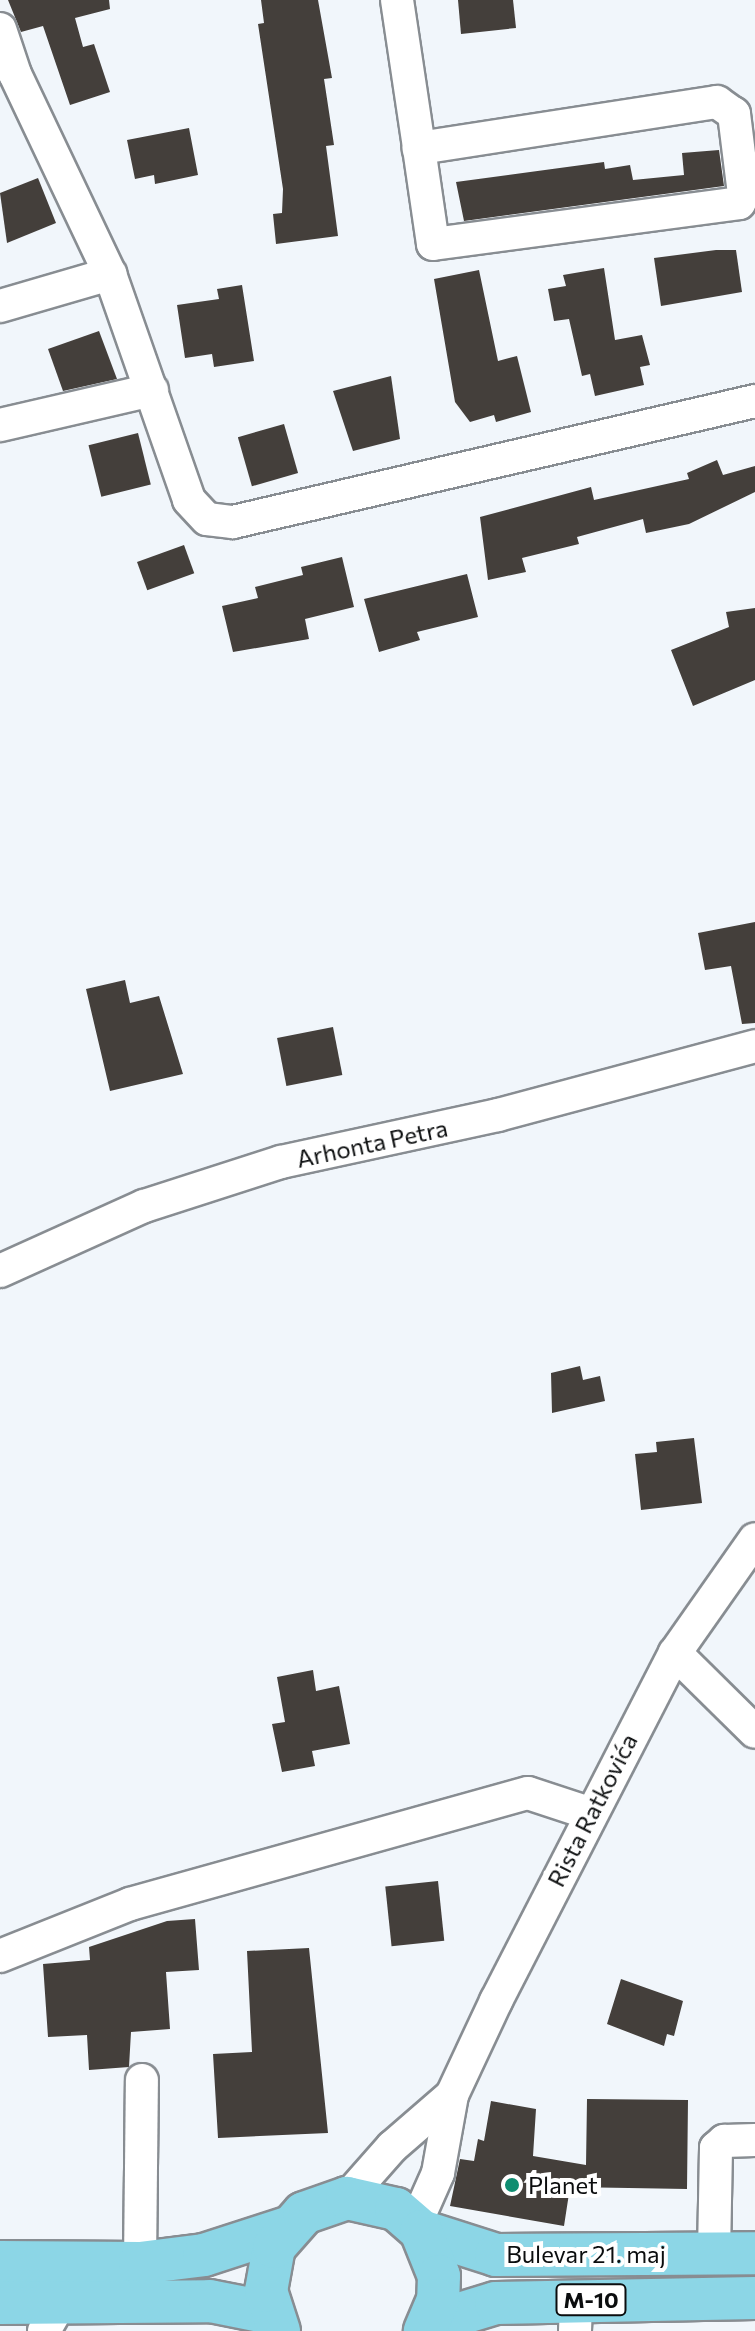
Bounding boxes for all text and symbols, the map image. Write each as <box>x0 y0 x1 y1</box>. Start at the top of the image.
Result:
street label: Arhonta Petra <box>294 1113 450 1173</box>
street label: Rista Ratkovića <box>541 1729 643 1891</box>
place label: Planet <box>528 2171 598 2199</box>
marker: Planet <box>503 2176 521 2194</box>
street label: Bulevar 21. maj <box>506 2240 666 2268</box>
road number: M-10 <box>555 2282 627 2318</box>

